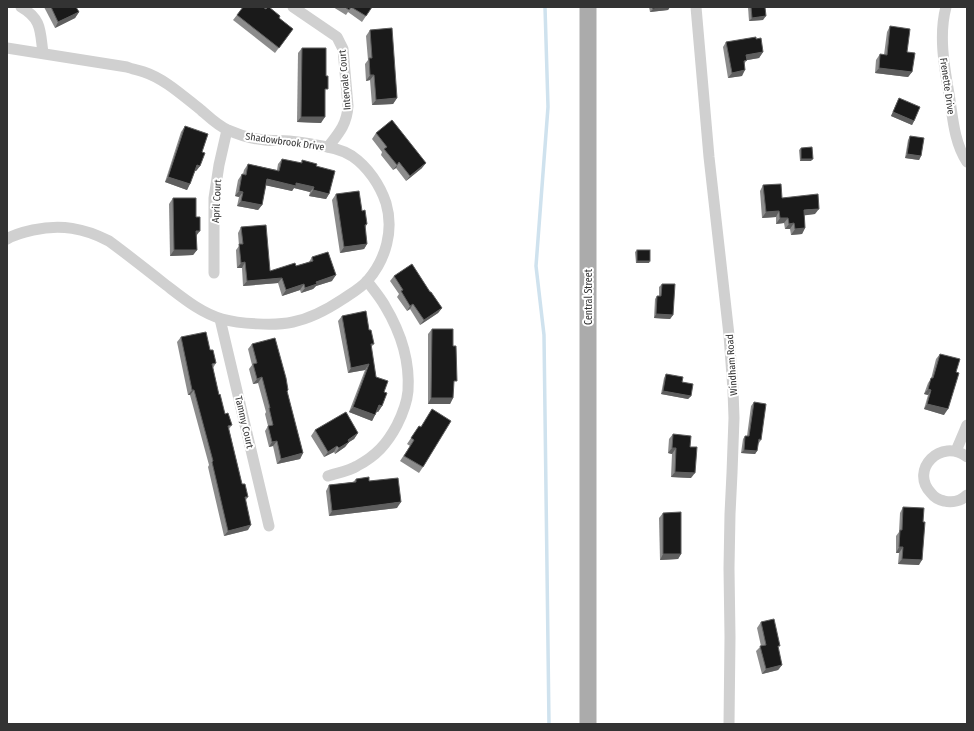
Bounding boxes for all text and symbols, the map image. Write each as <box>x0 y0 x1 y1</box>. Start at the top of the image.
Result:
street label: Intervale Court <box>336 48 354 111</box>
street label: Frenette Drive <box>937 57 957 115</box>
street label: Shadowbrook Drive <box>245 131 325 153</box>
street label: April Court <box>210 178 224 223</box>
street label: Central Street <box>583 268 595 325</box>
street label: Windham Road <box>724 334 740 396</box>
street label: Tammy Court <box>232 395 256 450</box>

